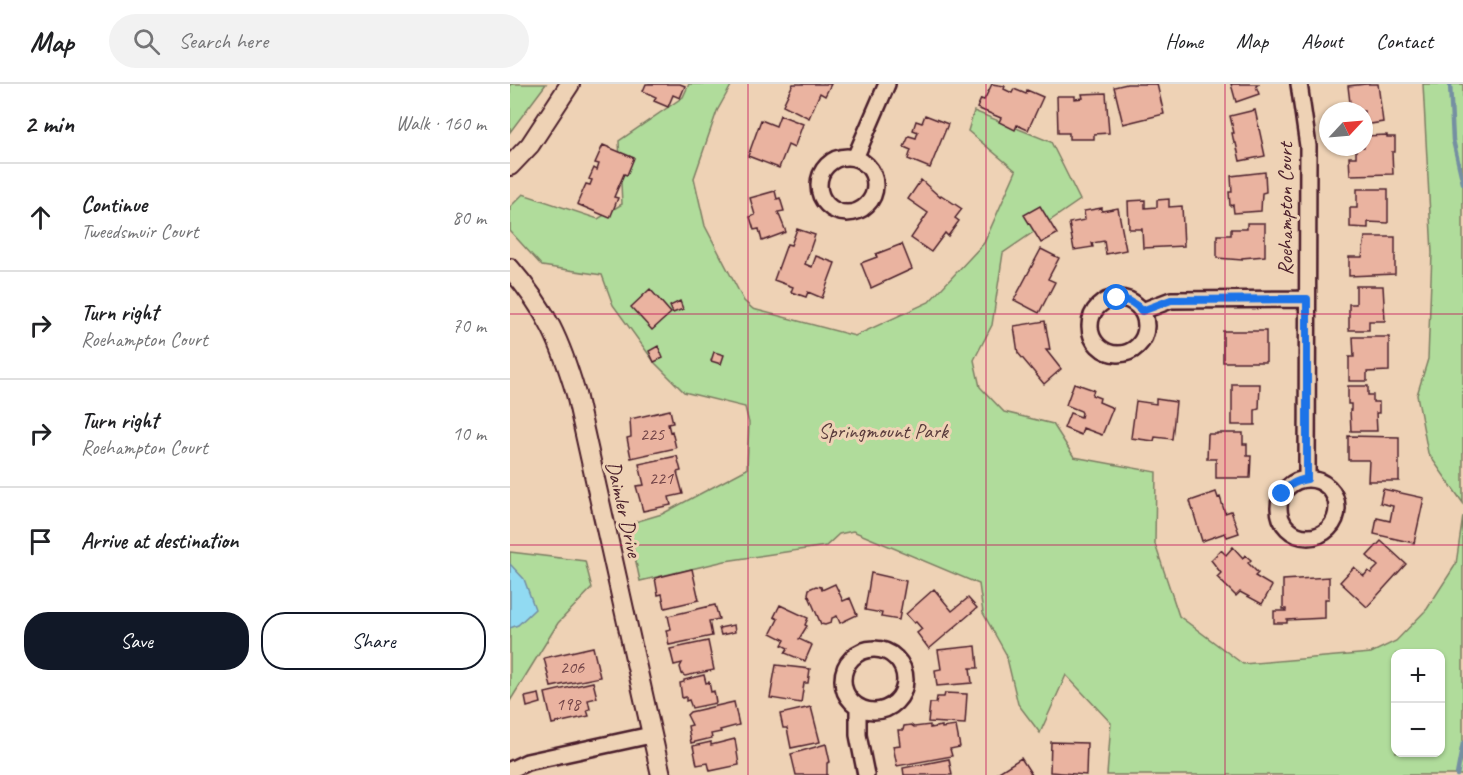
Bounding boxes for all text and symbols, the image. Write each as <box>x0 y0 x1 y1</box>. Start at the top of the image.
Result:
search box <box>109 14 529 68</box>
text: Map <box>30 24 73 59</box>
icon: search <box>130 25 163 58</box>
text: Search here <box>178 27 268 55</box>
text: Home <box>1165 28 1203 54</box>
text: Map <box>1236 28 1268 54</box>
text: About <box>1301 28 1343 54</box>
text: Contact <box>1376 28 1433 54</box>
north arrow <box>1319 102 1373 156</box>
text: 2 min <box>24 107 74 140</box>
text: Walk · 160 m <box>396 111 486 136</box>
street label: Roehampton Court <box>1272 140 1298 275</box>
text: Continue <box>81 191 147 219</box>
icon: ahead <box>24 201 57 234</box>
text: 80 m <box>452 205 486 230</box>
text: Tweedsmuir Court <box>81 219 198 244</box>
route start <box>1103 284 1129 310</box>
text: Turn right <box>81 299 158 327</box>
icon: right <box>24 309 57 342</box>
text: 70 m <box>452 313 486 338</box>
text: Roehampton Court <box>81 327 208 352</box>
text: Turn right <box>81 407 158 435</box>
icon: right <box>24 417 57 450</box>
park label: Springmount Park <box>818 418 949 444</box>
text: 10 m <box>452 421 486 446</box>
house number: 225 <box>640 423 665 445</box>
text: Roehampton Court <box>81 435 208 460</box>
street label: Daimler Drive <box>600 458 648 561</box>
house number: 221 <box>649 467 674 489</box>
route end <box>1268 480 1294 506</box>
icon: arrive <box>24 525 57 558</box>
text: Arrive at destination <box>81 527 238 555</box>
button: Save <box>24 612 249 670</box>
button: Share <box>261 612 486 670</box>
map controls <box>1391 649 1445 757</box>
button: + <box>1391 649 1445 703</box>
house number: 206 <box>560 656 585 678</box>
house number: 198 <box>556 693 582 715</box>
button: − <box>1391 703 1445 757</box>

